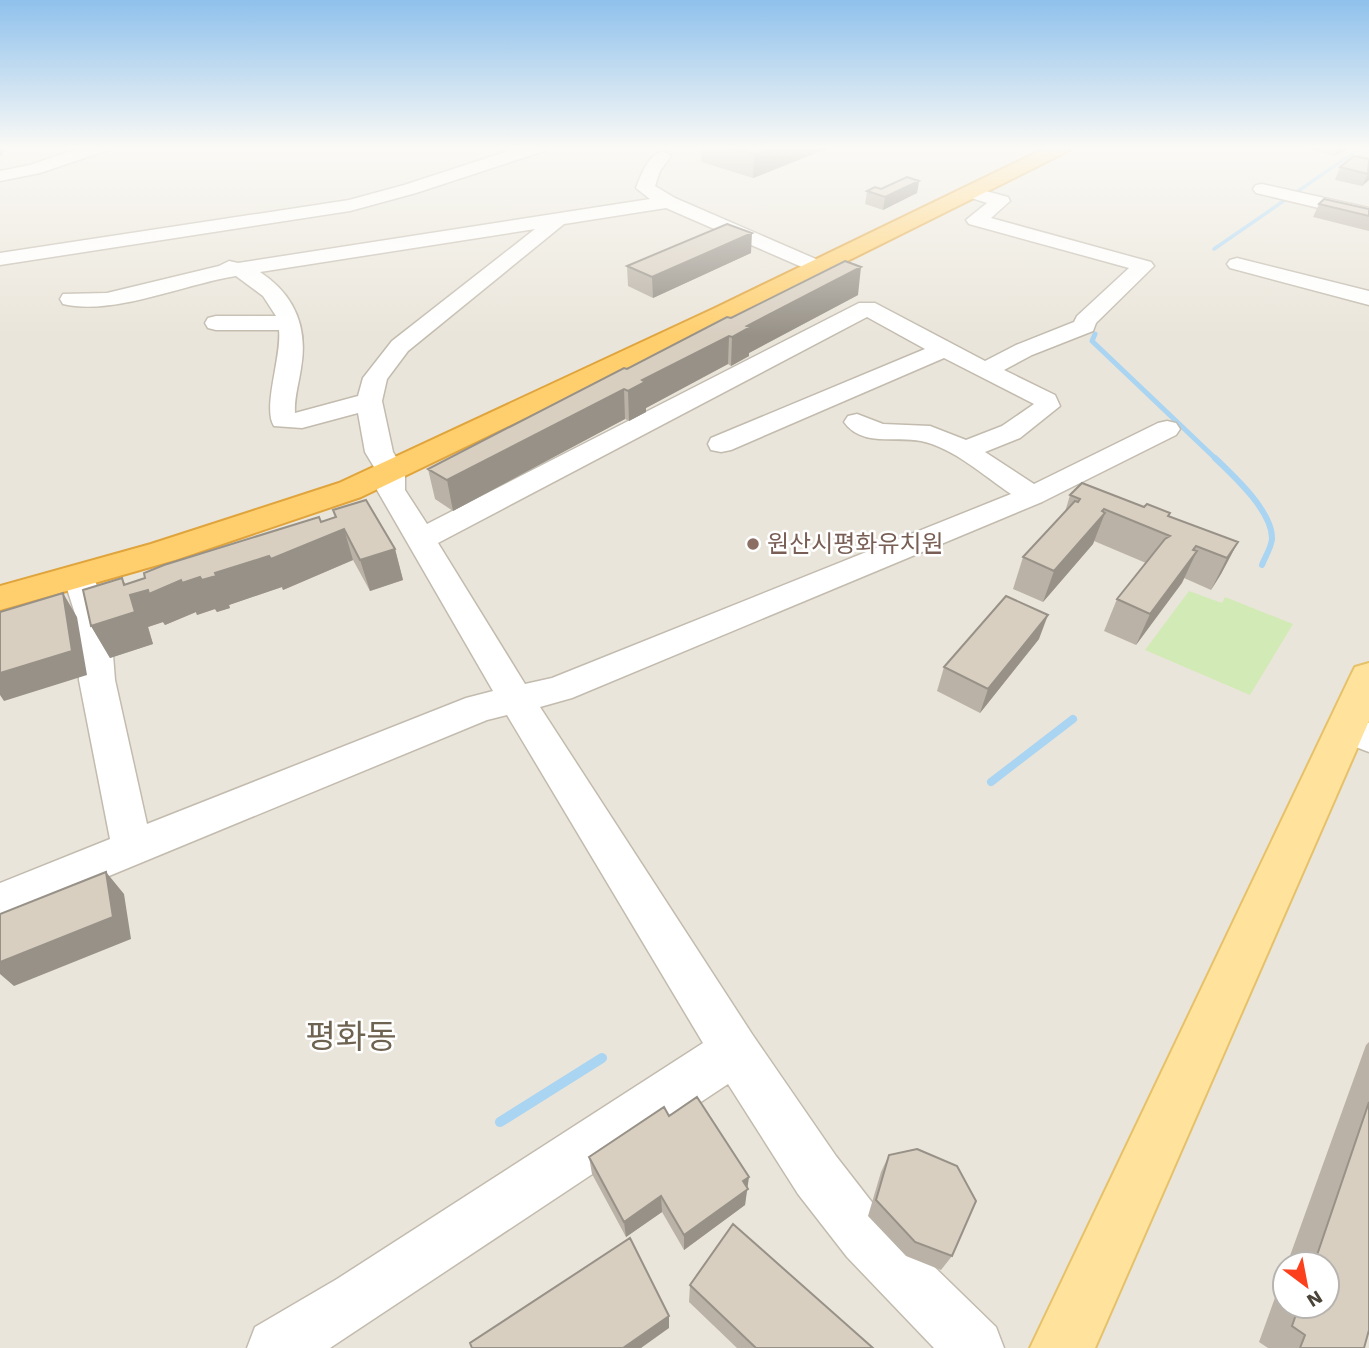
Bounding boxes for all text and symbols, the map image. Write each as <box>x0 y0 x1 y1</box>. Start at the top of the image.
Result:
place label: 원산시평화유치원 <box>767 530 944 558</box>
marker: 원산시평화유치원 <box>745 536 761 552</box>
district label: 평화동 <box>305 1017 397 1056</box>
north arrow <box>1271 1250 1341 1320</box>
text: N <box>1303 1286 1327 1312</box>

